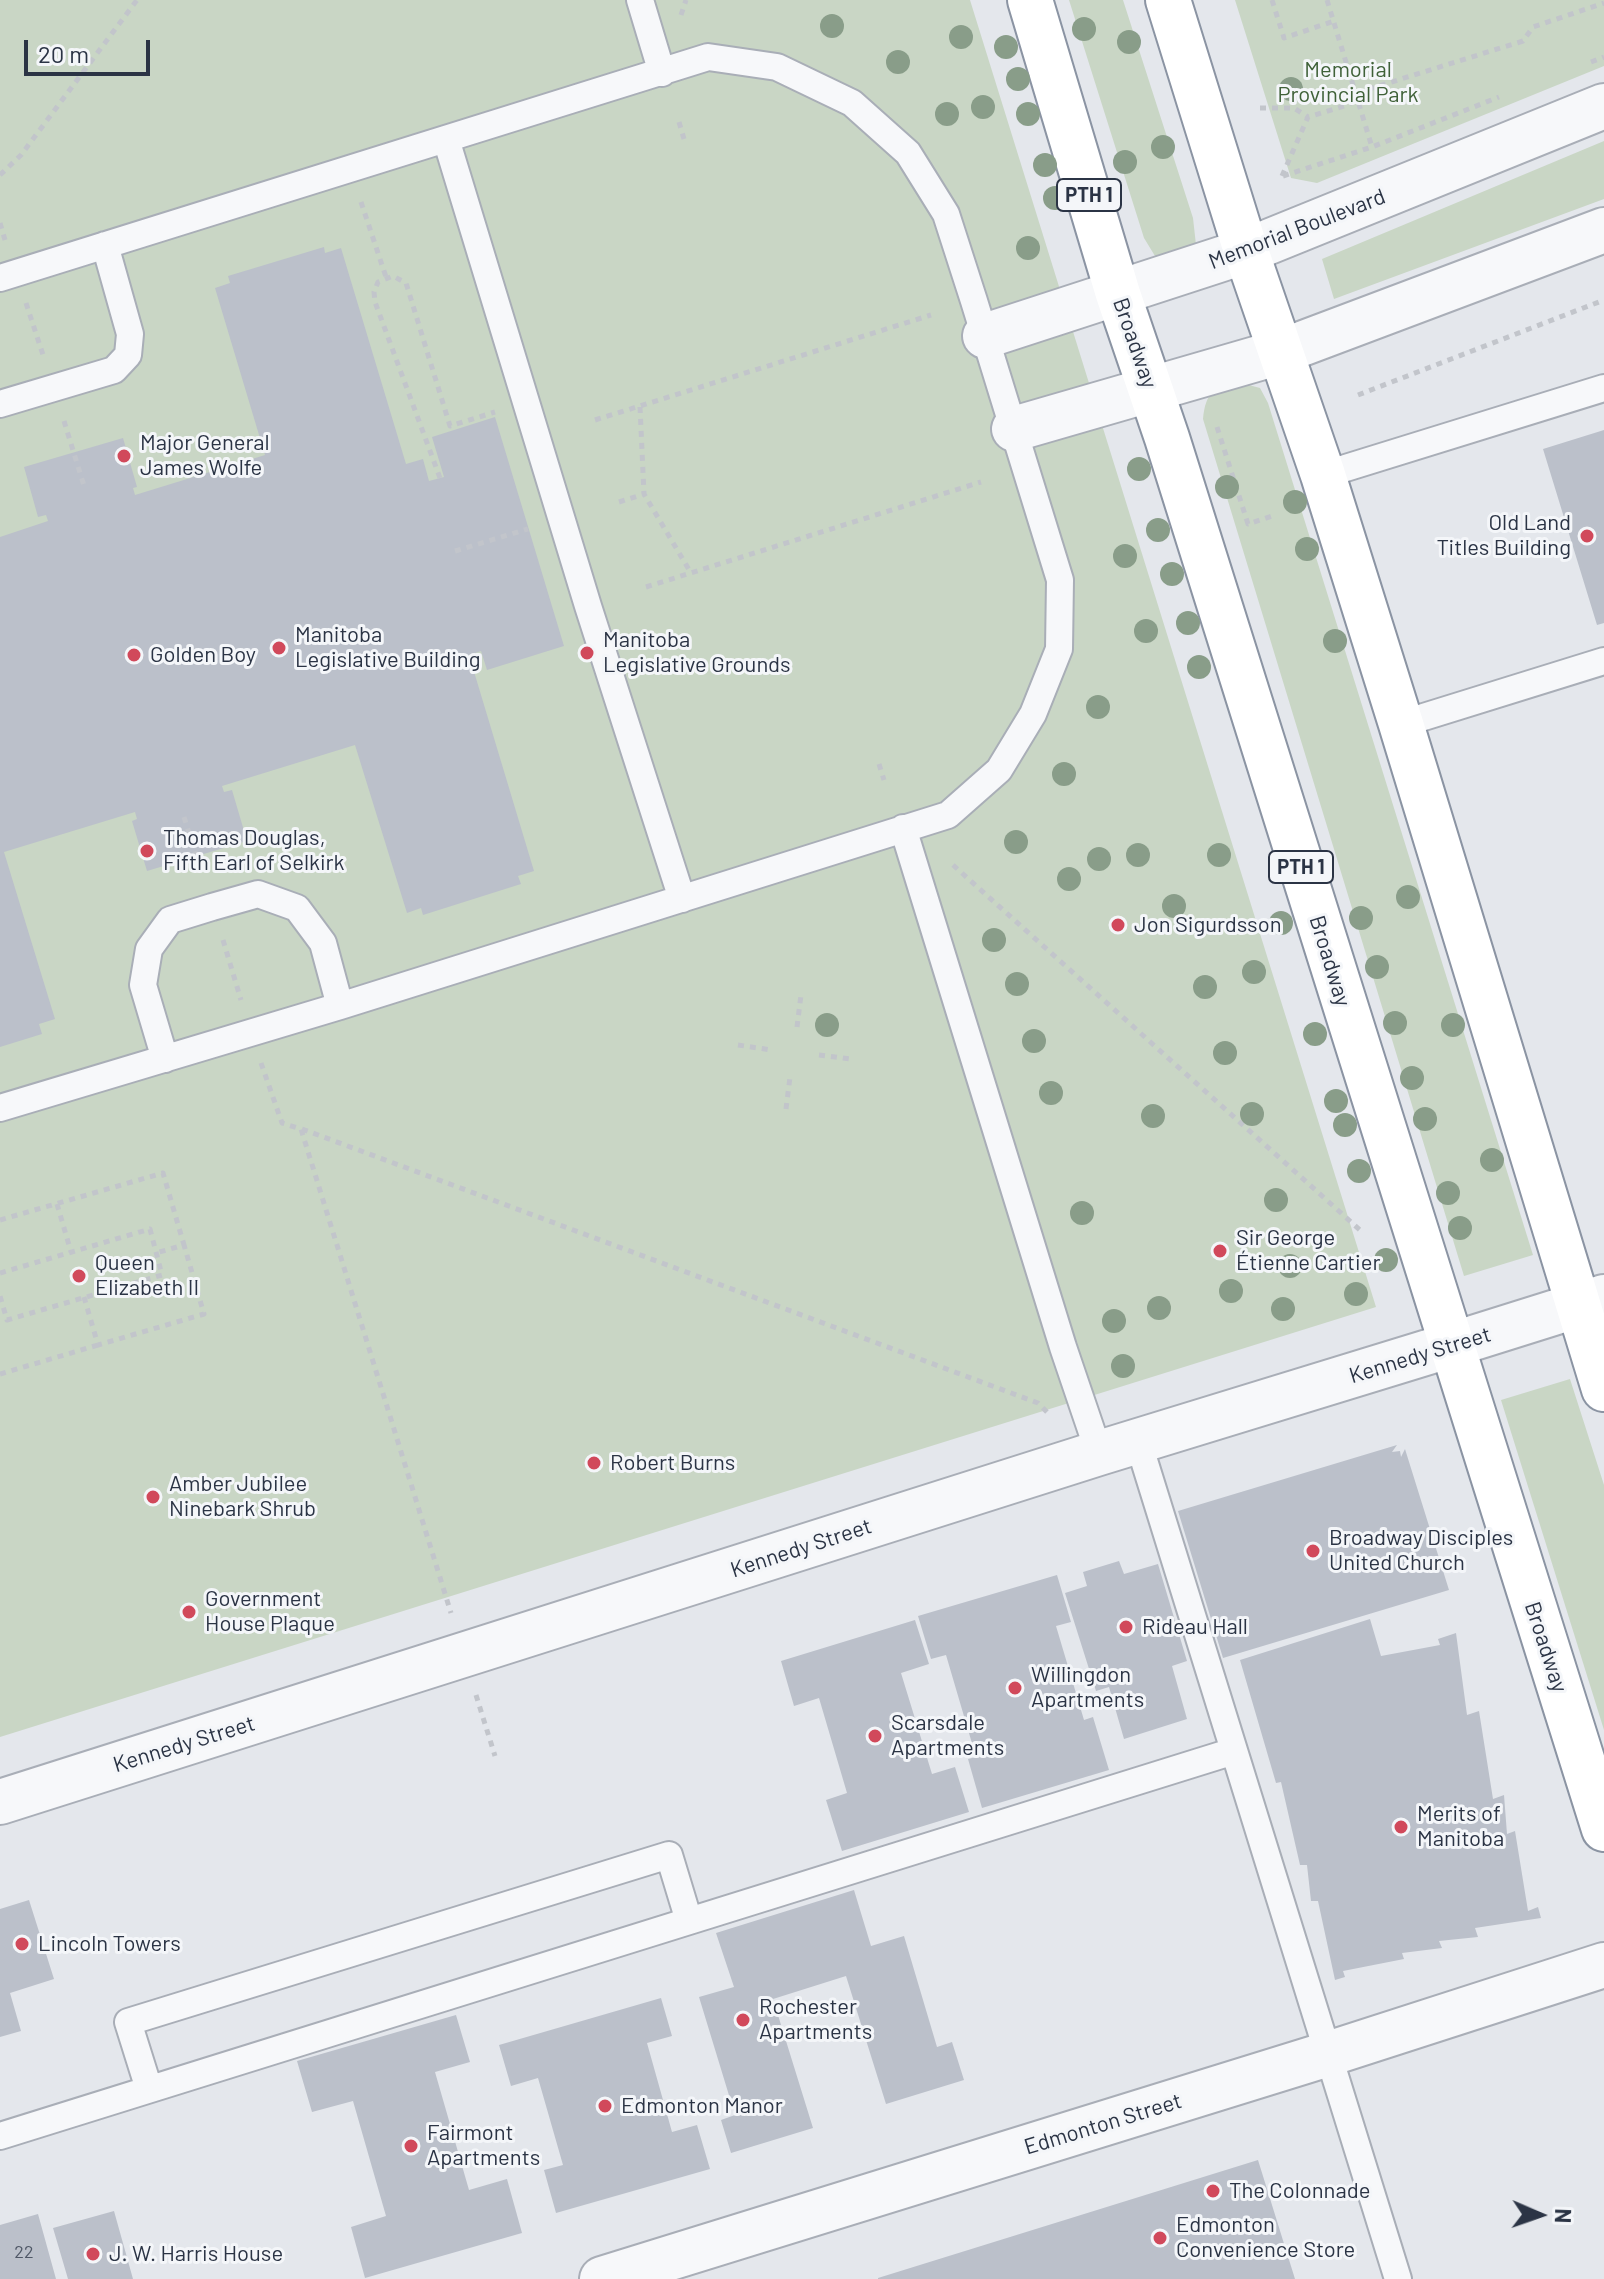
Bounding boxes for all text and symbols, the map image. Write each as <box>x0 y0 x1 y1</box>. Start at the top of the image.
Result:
scale bar <box>28 24 154 74</box>
text: 20 m <box>38 39 89 68</box>
park label: Memorial Provincial Park <box>1277 57 1419 108</box>
road number: PTH 1 <box>1057 179 1121 211</box>
street label: Memorial Boulevard <box>1205 183 1389 275</box>
street label: Broadway <box>1107 294 1163 392</box>
place label: Major General James Wolfe <box>140 430 270 482</box>
marker: Major General James Wolfe <box>115 447 133 465</box>
place label: Old Land Titles Building <box>1436 510 1571 562</box>
marker: Old Land Titles Building <box>1578 527 1596 545</box>
place label: Manitoba Legislative Building <box>295 622 480 674</box>
place label: Manitoba Legislative Grounds <box>603 627 791 678</box>
marker: Manitoba Legislative Building <box>270 639 288 657</box>
place label: Golden Boy <box>150 642 256 668</box>
marker: Manitoba Legislative Grounds <box>578 644 596 662</box>
marker: Golden Boy <box>125 646 143 664</box>
place label: Thomas Douglas, Fifth Earl of Selkirk <box>163 825 345 876</box>
marker: Thomas Douglas, Fifth Earl of Selkirk <box>138 842 156 860</box>
road number: PTH 1 <box>1269 851 1333 883</box>
place label: Jon Sigurdsson <box>1134 912 1282 938</box>
street label: Broadway <box>1304 912 1356 1010</box>
marker: Jon Sigurdsson <box>1109 916 1127 934</box>
place label: Sir George Étienne Cartier <box>1236 1225 1380 1276</box>
marker: Sir George Étienne Cartier <box>1211 1242 1229 1260</box>
place label: Queen Elizabeth II <box>95 1250 199 1302</box>
marker: Queen Elizabeth II <box>70 1267 88 1285</box>
street label: Kennedy Street <box>1346 1321 1494 1389</box>
place label: Robert Burns <box>610 1450 735 1476</box>
marker: Robert Burns <box>585 1454 603 1472</box>
place label: Amber Jubilee Ninebark Shrub <box>169 1471 316 1522</box>
marker: Amber Jubilee Ninebark Shrub <box>144 1488 162 1506</box>
street label: Kennedy Street <box>727 1513 875 1583</box>
place label: Broadway Disciples United Church <box>1329 1525 1513 1576</box>
marker: Broadway Disciples United Church <box>1304 1542 1322 1560</box>
place label: Government House Plaque <box>205 1586 335 1638</box>
street label: Broadway <box>1519 1598 1573 1696</box>
marker: Government House Plaque <box>180 1603 198 1621</box>
place label: Rideau Hall <box>1142 1614 1248 1640</box>
marker: Rideau Hall <box>1117 1618 1135 1636</box>
place label: Willingdon Apartments <box>1031 1662 1144 1714</box>
marker: Willingdon Apartments <box>1006 1679 1024 1697</box>
street label: Kennedy Street <box>110 1710 258 1778</box>
place label: Scarsdale Apartments <box>891 1710 1004 1762</box>
marker: Scarsdale Apartments <box>866 1727 884 1745</box>
place label: Merits of Manitoba <box>1417 1801 1504 1852</box>
marker: Merits of Manitoba <box>1392 1818 1410 1836</box>
place label: Lincoln Towers <box>38 1931 181 1957</box>
marker: Lincoln Towers <box>13 1935 31 1953</box>
place label: Rochester Apartments <box>759 1994 872 2046</box>
marker: Rochester Apartments <box>734 2011 752 2029</box>
street label: Edmonton Street <box>1021 2088 1185 2160</box>
place label: Edmonton Manor <box>621 2093 783 2119</box>
marker: Edmonton Manor <box>596 2097 614 2115</box>
place label: Fairmont Apartments <box>427 2120 540 2172</box>
marker: Fairmont Apartments <box>402 2137 420 2155</box>
north arrow <box>1500 2175 1580 2255</box>
place label: The Colonnade <box>1229 2178 1370 2204</box>
marker: The Colonnade <box>1204 2182 1222 2200</box>
text: N <box>1551 2208 1577 2224</box>
place label: Edmonton Convenience Store <box>1176 2212 1355 2264</box>
marker: Edmonton Convenience Store <box>1151 2229 1169 2247</box>
house number: 22 <box>14 2241 34 2263</box>
place label: J. W. Harris House <box>109 2241 283 2267</box>
marker: J. W. Harris House <box>84 2245 102 2263</box>

